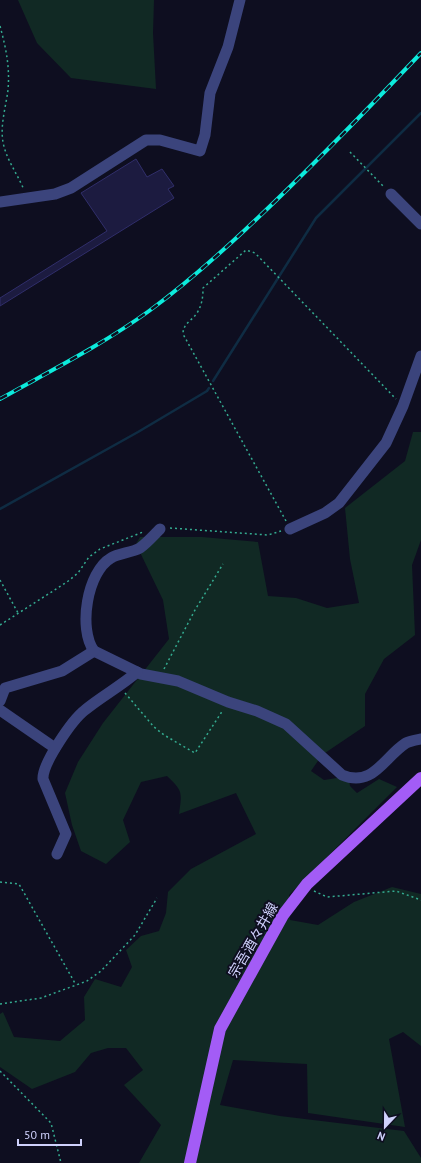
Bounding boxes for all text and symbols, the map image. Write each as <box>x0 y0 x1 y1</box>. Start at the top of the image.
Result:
street label: 宗吾酒々井線 <box>224 899 282 981</box>
north arrow <box>365 1107 405 1147</box>
scale bar <box>18 1121 81 1147</box>
text: 50 m <box>24 1127 50 1142</box>
text: N <box>375 1128 387 1144</box>

